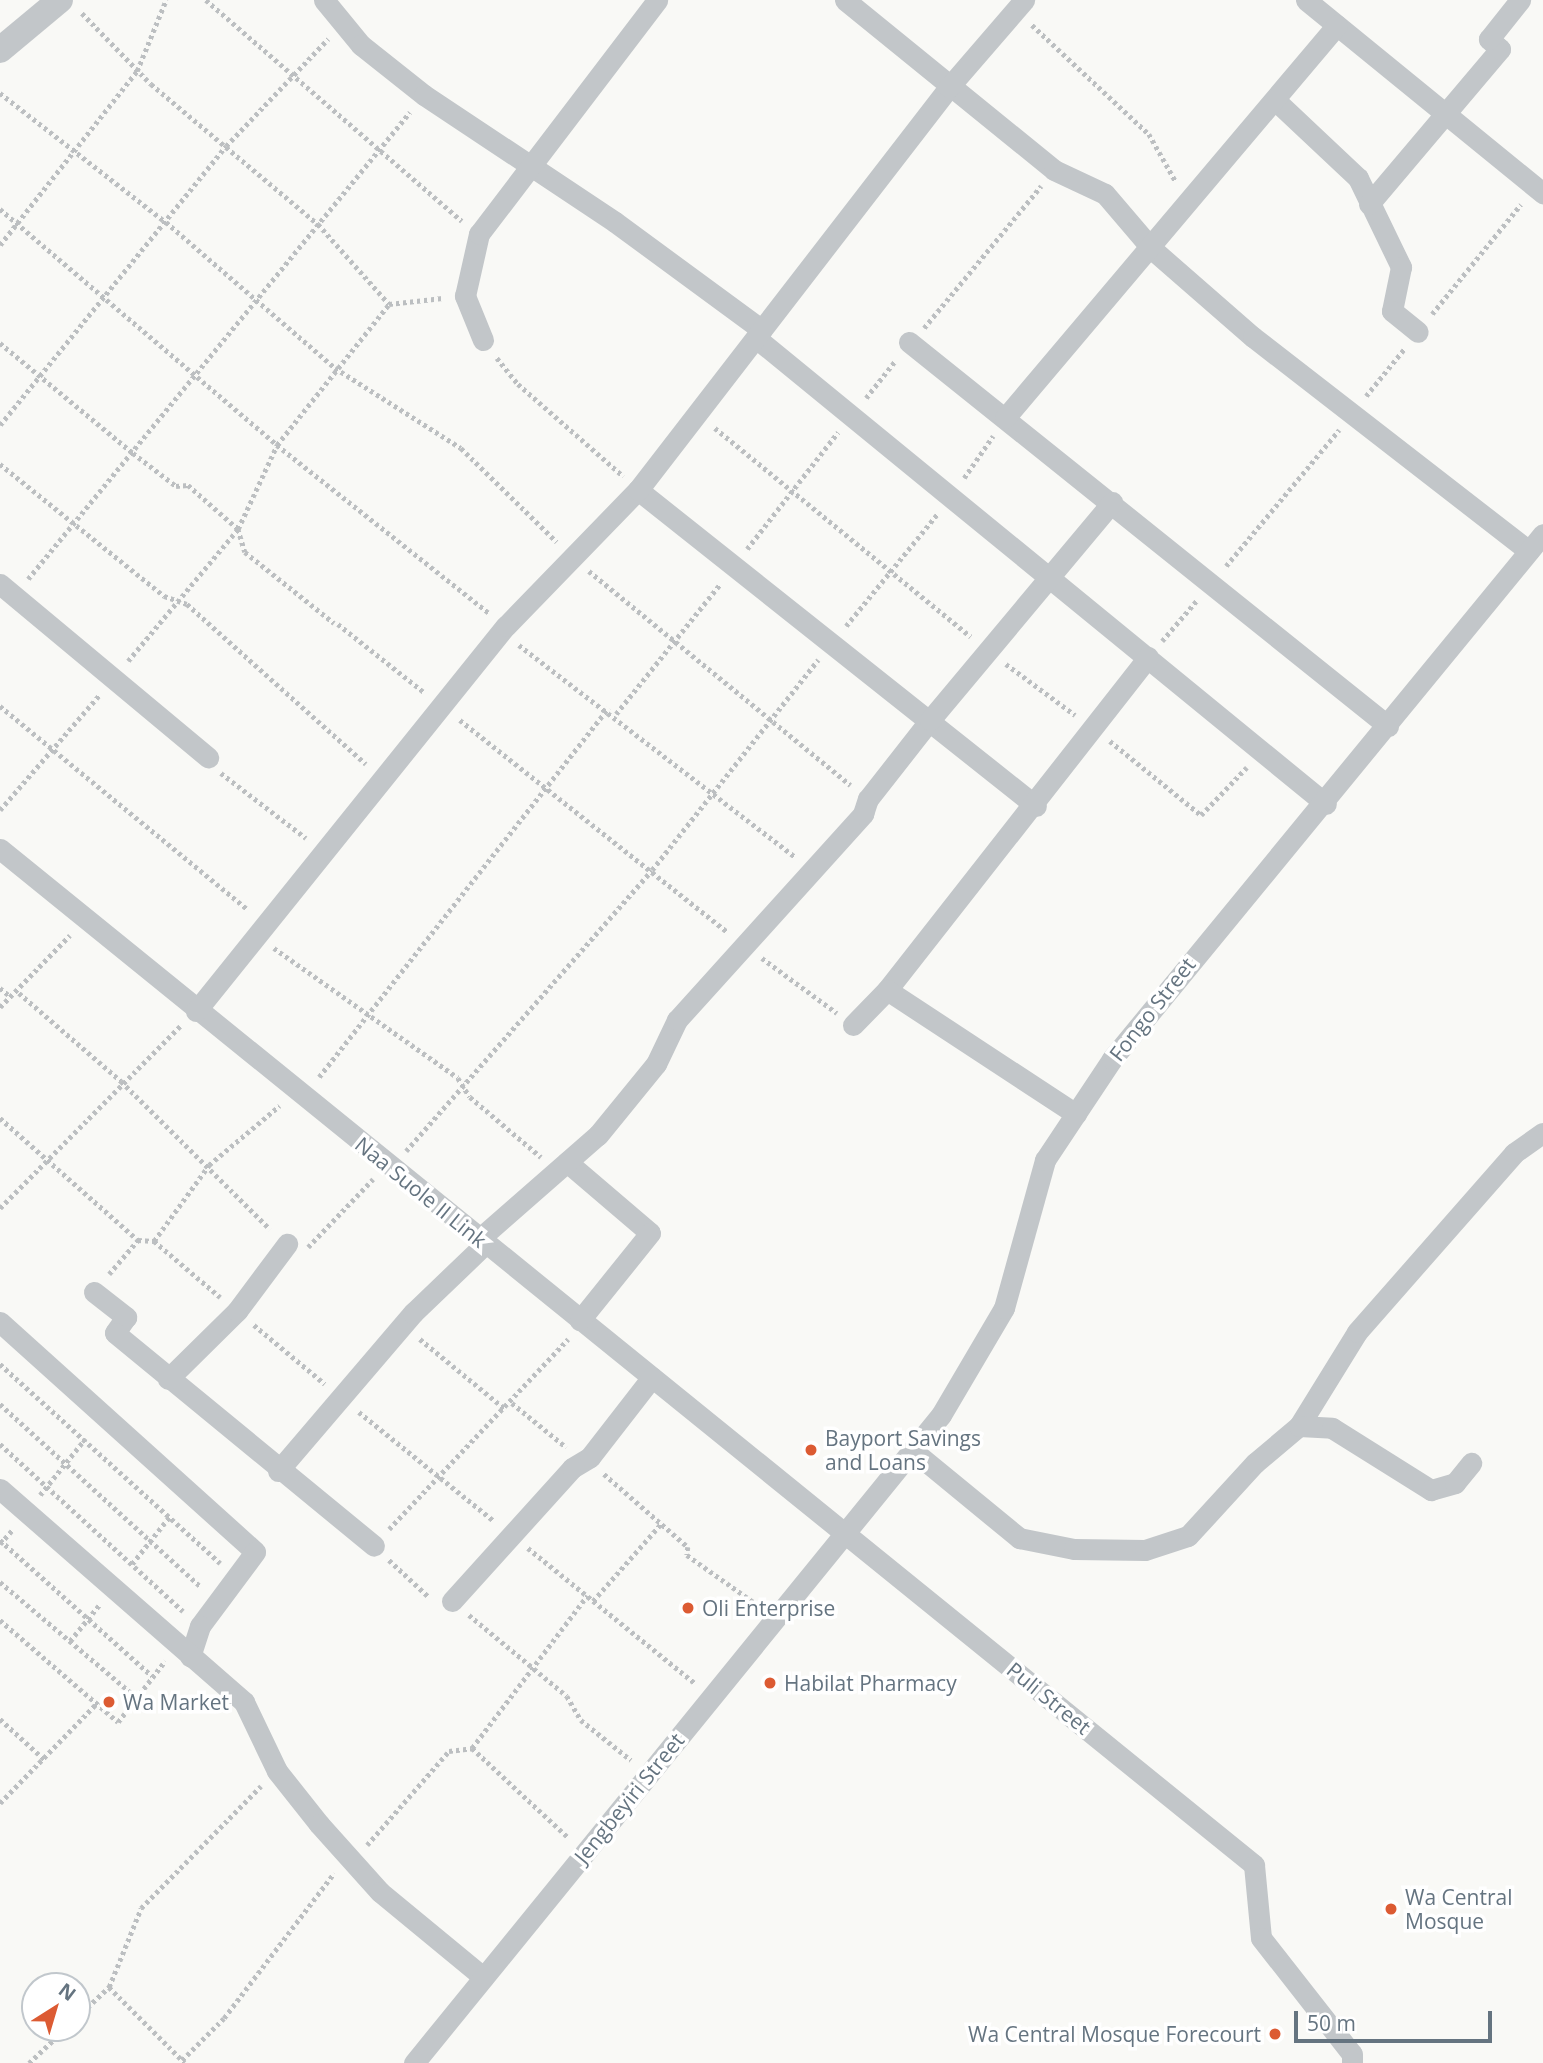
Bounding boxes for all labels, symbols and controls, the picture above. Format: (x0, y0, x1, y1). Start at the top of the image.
street label: Fongo Street (1104, 952, 1200, 1066)
street label: Naa Suole II Link (350, 1131, 492, 1253)
place label: Bayport Savings and Loans (825, 1425, 981, 1475)
marker: Bayport Savings and Loans (803, 1442, 819, 1458)
place label: Oli Enterprise (702, 1595, 835, 1621)
marker: Oli Enterprise (680, 1600, 696, 1616)
street label: Puli Street (1002, 1657, 1096, 1739)
place label: Habilat Pharmacy (784, 1670, 957, 1696)
marker: Habilat Pharmacy (762, 1675, 778, 1691)
place label: Wa Market (123, 1689, 229, 1715)
marker: Wa Market (101, 1694, 117, 1710)
street label: Jengbeyiri Street (569, 1728, 689, 1868)
place label: Wa Central Mosque (1405, 1884, 1512, 1934)
marker: Wa Central Mosque (1383, 1901, 1399, 1917)
north arrow (21, 1972, 91, 2042)
text: N (53, 1977, 81, 2007)
scale bar (1298, 1996, 1496, 2040)
text: 50 m (1307, 2009, 1356, 2037)
place label: Wa Central Mosque Forecourt (968, 2021, 1261, 2047)
marker: Wa Central Mosque Forecourt (1267, 2026, 1283, 2042)

